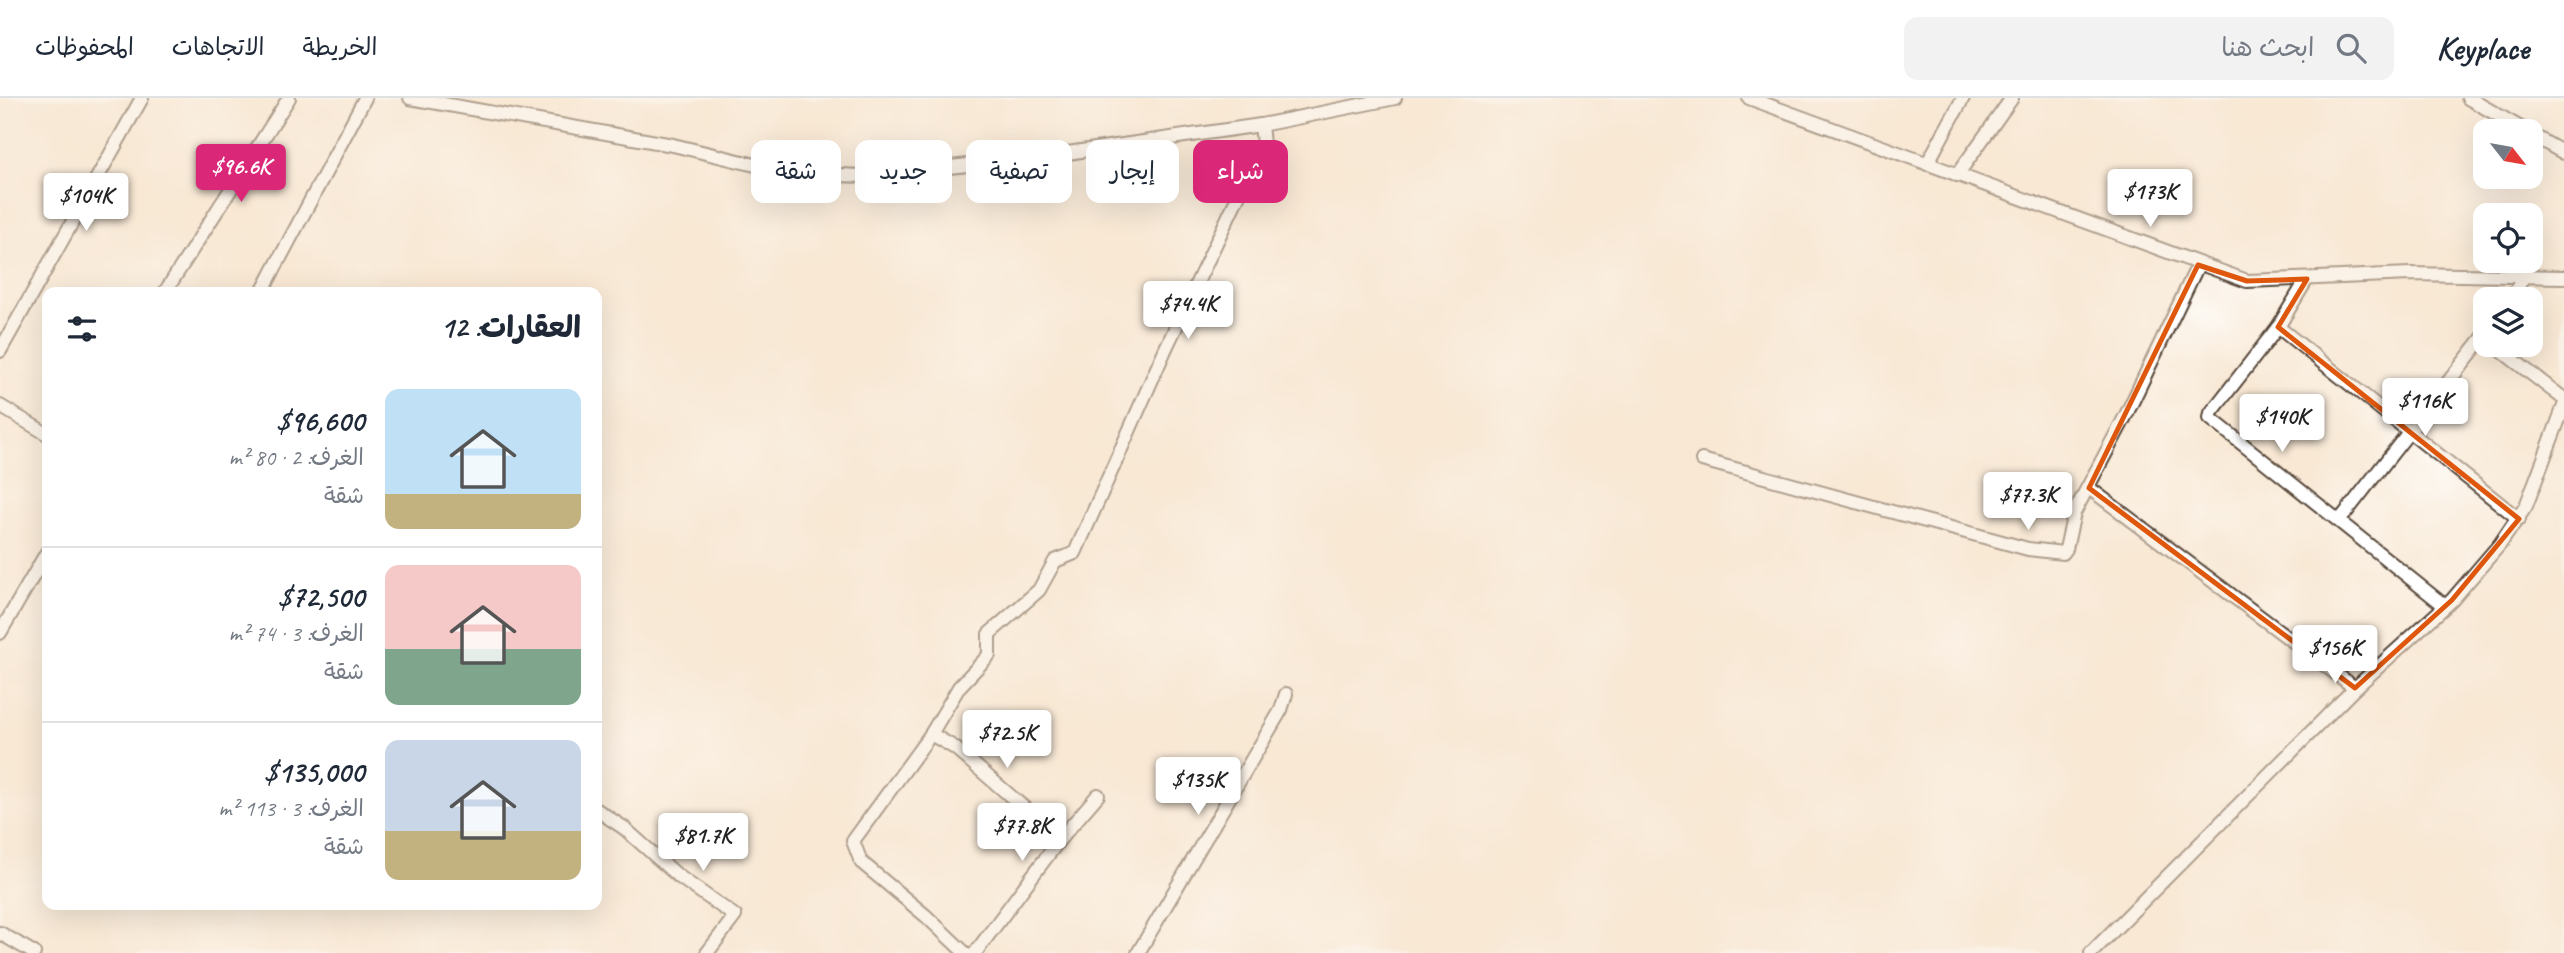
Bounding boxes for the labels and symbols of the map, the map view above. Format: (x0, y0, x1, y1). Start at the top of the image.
north arrow (2473, 119, 2543, 189)
pin: $96.6K (184, 144, 298, 204)
pin: $173K (2101, 170, 2199, 229)
pin: $104K (37, 174, 135, 233)
pin: $74.4K (1131, 282, 1245, 341)
pin: $116K (2376, 378, 2474, 438)
pin: $140K (2233, 394, 2331, 454)
pin: $77.3K (1971, 472, 2085, 532)
pin: $156K (2286, 626, 2384, 685)
pin: $72.5K (950, 710, 1064, 770)
pin: $135K (1149, 758, 1247, 817)
pin: $77.8K (965, 804, 1079, 863)
pin: $81.7K (646, 814, 760, 873)

